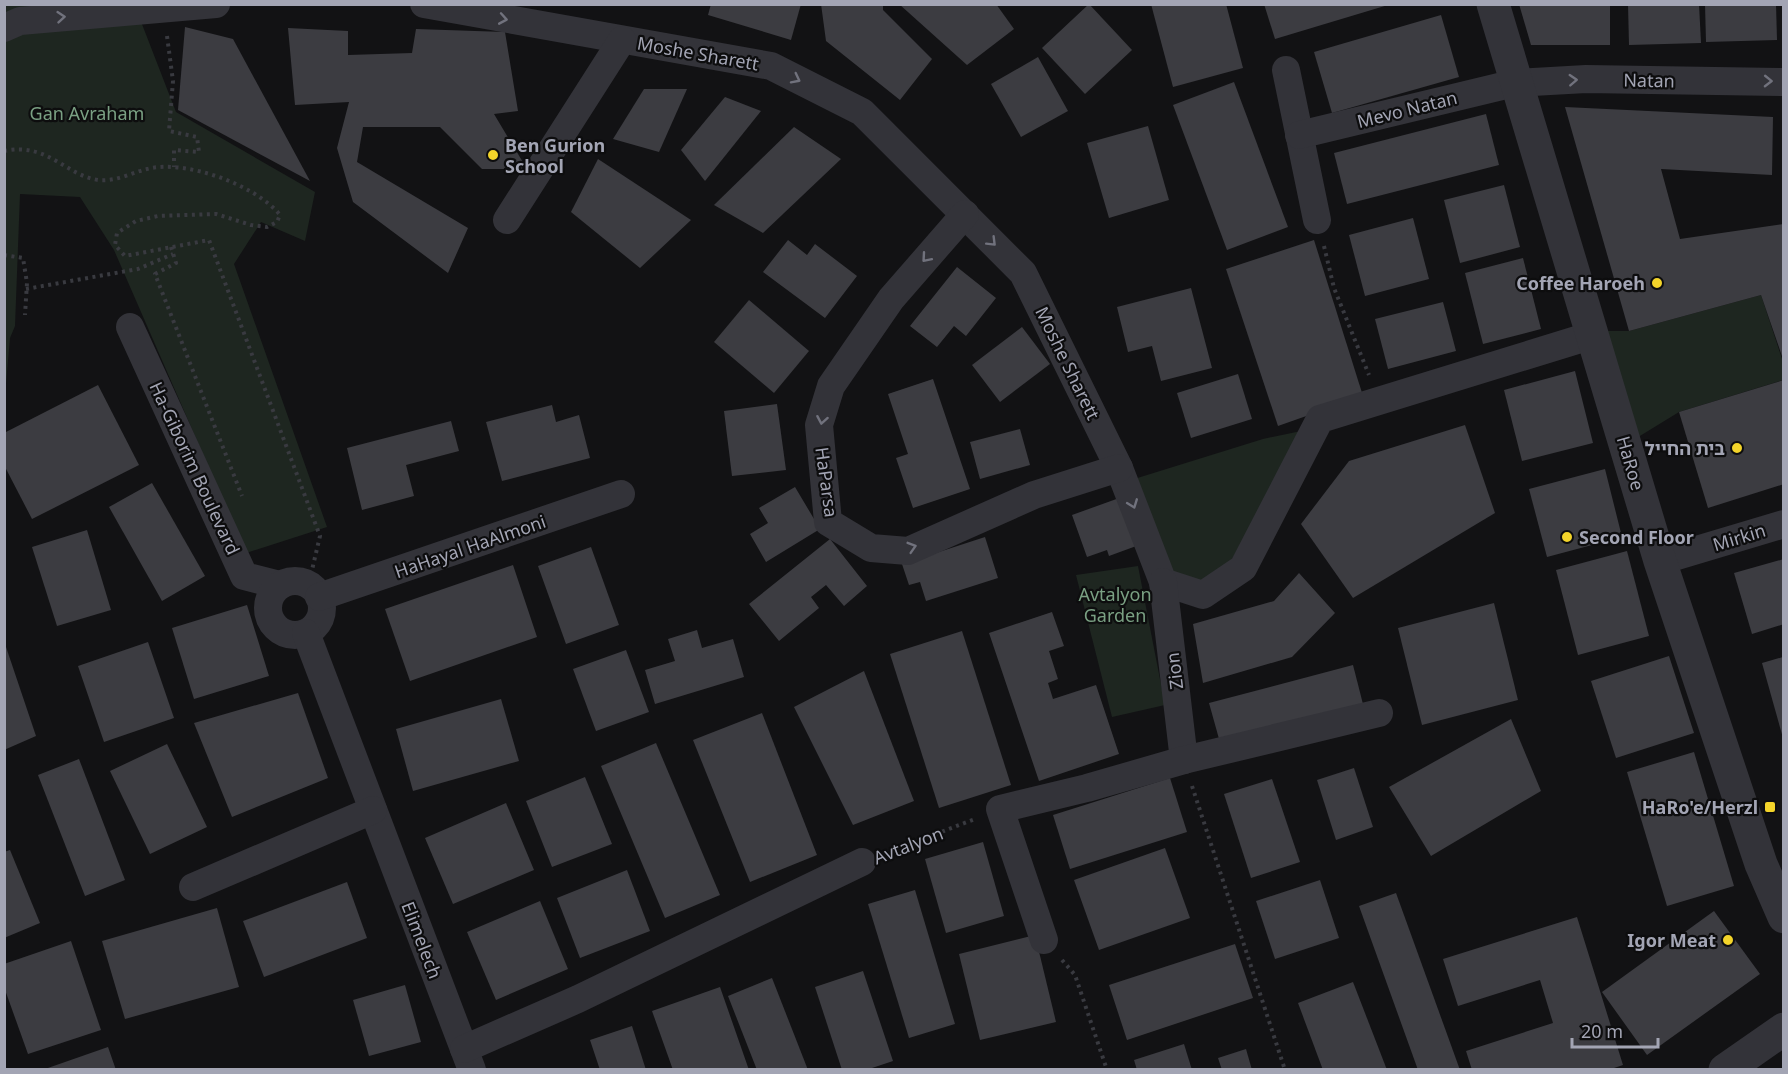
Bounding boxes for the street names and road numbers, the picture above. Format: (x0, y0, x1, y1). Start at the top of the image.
street label: Moshe Sharett (635, 30, 761, 76)
street label: Natan (1623, 68, 1675, 92)
street label: Mevo Natan (1354, 85, 1460, 133)
street label: Moshe Sharett (1030, 302, 1106, 424)
street label: Ha-Giborim Boulevard (144, 378, 246, 558)
street label: HaRoe (1612, 433, 1650, 493)
street label: HaParsa (810, 445, 844, 519)
street label: HaHayal HaAlmoni (391, 509, 549, 583)
street label: Mirkin (1710, 518, 1768, 556)
street label: Zion (1160, 651, 1188, 691)
street label: Avtalyon (870, 821, 946, 869)
street label: Elimelech (396, 898, 448, 982)

